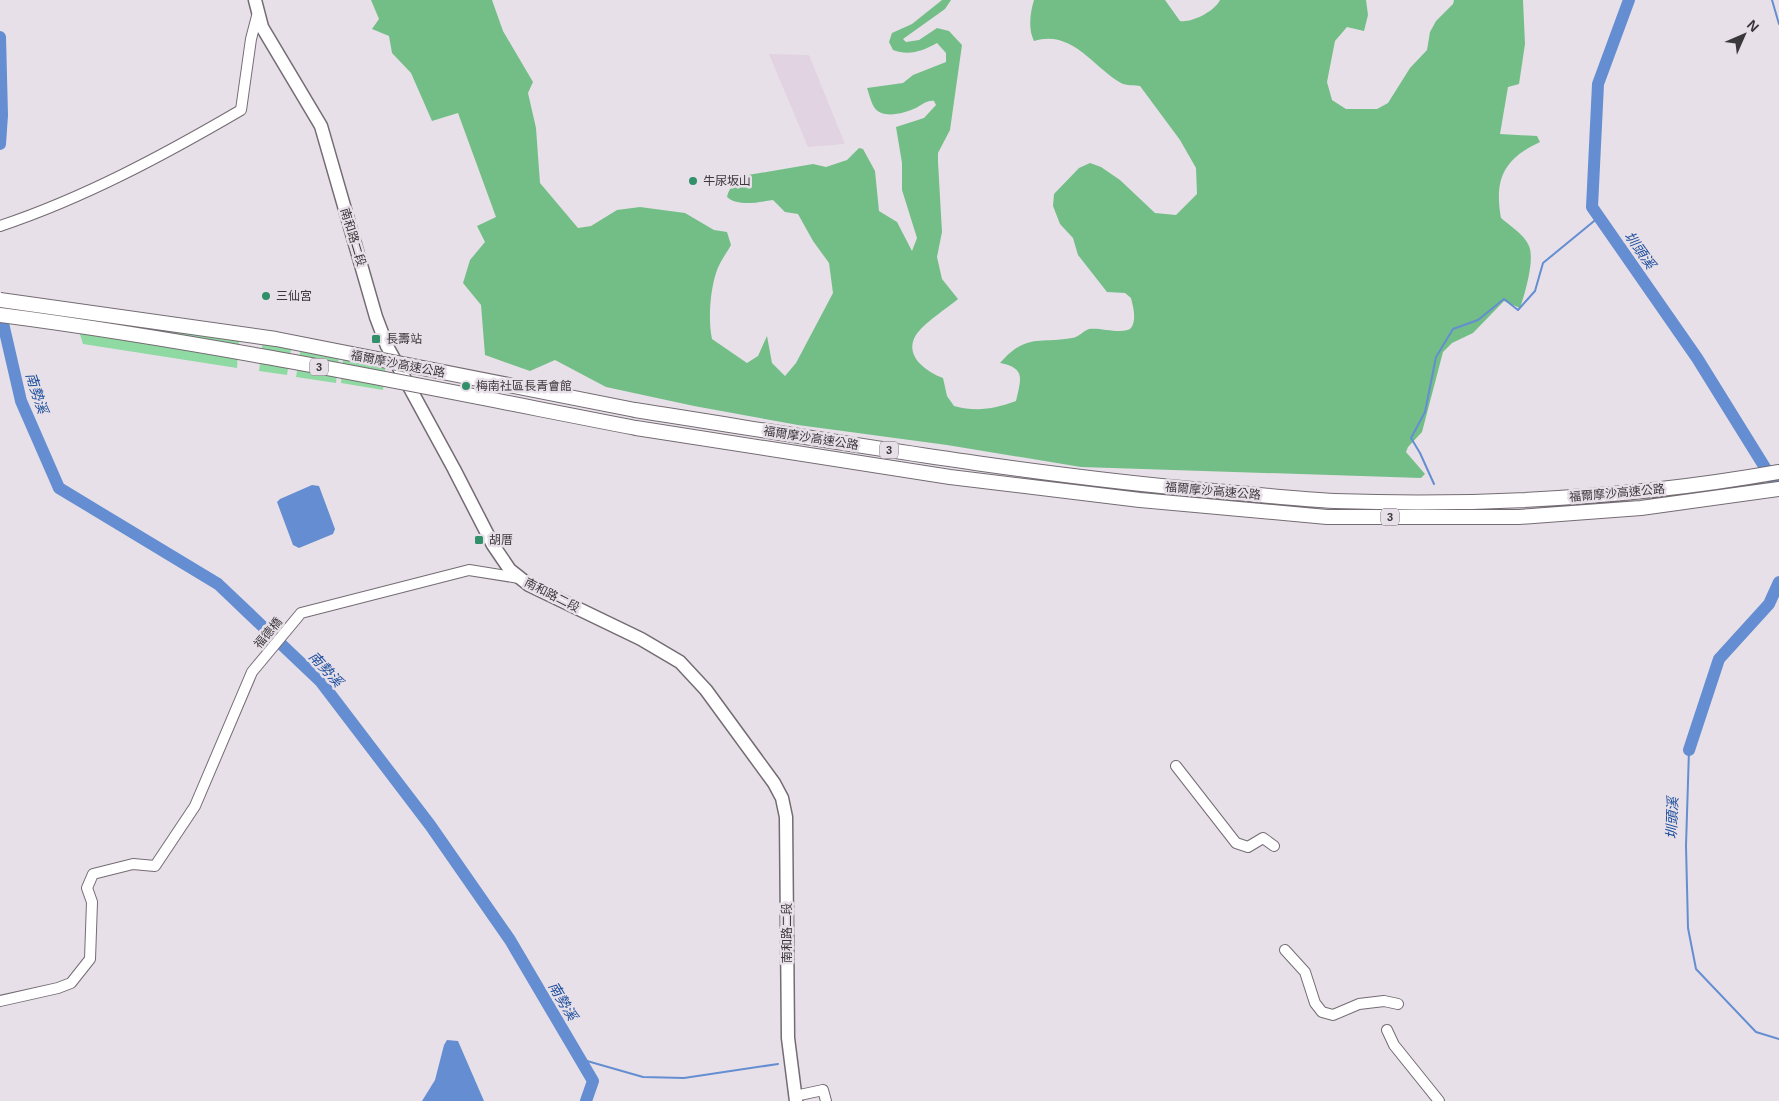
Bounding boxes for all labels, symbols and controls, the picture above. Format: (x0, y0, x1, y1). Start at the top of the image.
north arrow (1719, 10, 1769, 60)
text: N (1744, 17, 1762, 35)
place label: 牛尿坂山 (703, 174, 751, 188)
marker: 牛尿坂山 (687, 175, 699, 187)
street label: 南和路二段 (338, 206, 368, 268)
water label: 圳頭溪 (1621, 228, 1660, 273)
place label: 三仙宮 (276, 289, 312, 303)
marker: 三仙宮 (260, 290, 272, 302)
place label: 長壽站 (386, 332, 422, 346)
marker: 長壽站 (370, 333, 382, 345)
street label: 福爾摩沙高速公路 (350, 348, 446, 380)
road number: 3 (310, 358, 328, 376)
water label: 南勢溪 (23, 371, 52, 417)
place label: 梅南社區長青會館 (476, 379, 572, 393)
marker: 梅南社區長青會館 (460, 380, 472, 392)
street label: 福爾摩沙高速公路 (762, 424, 860, 452)
road number: 3 (880, 442, 898, 458)
street label: 福爾摩沙高速公路 (1165, 480, 1261, 502)
street label: 福爾摩沙高速公路 (1569, 482, 1665, 504)
road number: 3 (1381, 508, 1399, 526)
place label: 胡厝 (489, 533, 513, 547)
marker: 胡厝 (473, 534, 485, 546)
street label: 南和路二段 (522, 575, 582, 615)
street label: 福德橋 (251, 615, 285, 651)
water label: 南勢溪 (306, 648, 348, 691)
water label: 圳頭溪 (1663, 795, 1681, 839)
street label: 南和路二段 (780, 903, 794, 963)
water label: 南勢溪 (545, 979, 582, 1025)

